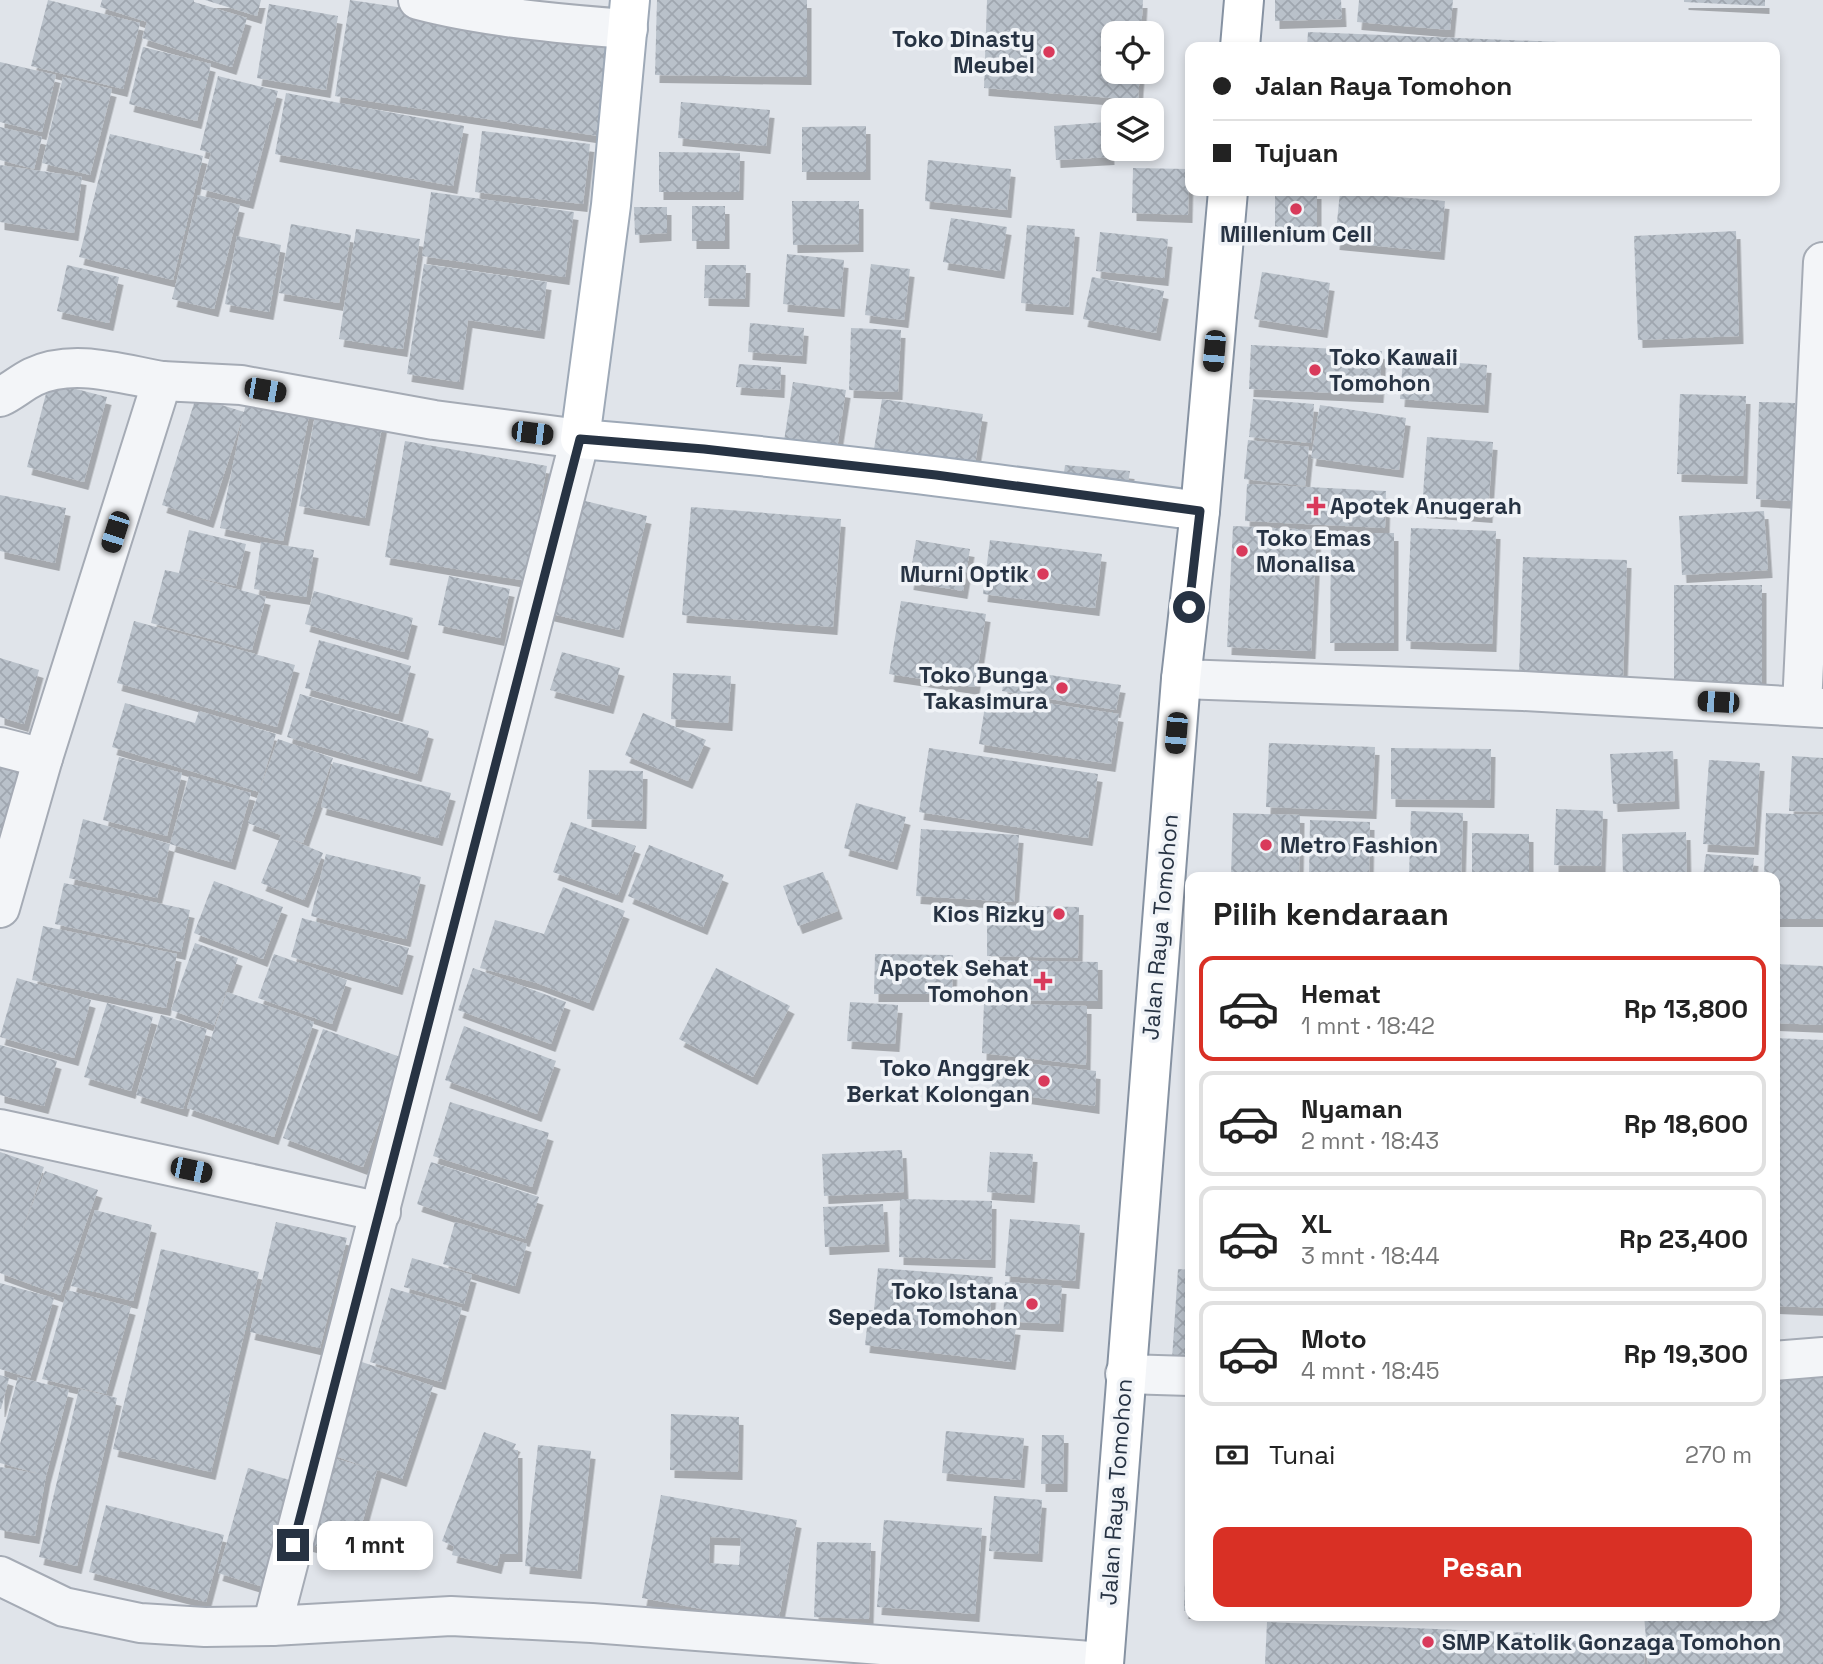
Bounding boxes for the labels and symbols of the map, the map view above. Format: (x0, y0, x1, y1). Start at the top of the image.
place label: Toko Dinasty Meubel (892, 24, 1035, 80)
marker: Toko Dinasty Meubel (1041, 44, 1057, 60)
marker: Millenium Cell (1288, 201, 1304, 217)
place label: Millenium Cell (1220, 219, 1372, 249)
car (1202, 329, 1227, 373)
place label: Toko Kawaii Tomohon (1329, 342, 1458, 398)
marker: Toko Kawaii Tomohon (1307, 362, 1323, 378)
car (243, 376, 288, 404)
car (510, 420, 555, 446)
place label: Apotek Anugerah (1330, 491, 1522, 521)
marker: Apotek Anugerah (1308, 498, 1324, 514)
car (99, 509, 132, 555)
place label: Toko Emas Monalisa (1256, 523, 1371, 579)
marker: Toko Emas Monalisa (1234, 543, 1250, 559)
place label: Murni Optik (900, 559, 1029, 589)
marker: Murni Optik (1035, 566, 1051, 582)
route start (1173, 591, 1205, 623)
place label: Toko Bunga Takasimura (919, 660, 1048, 716)
marker: Toko Bunga Takasimura (1054, 680, 1070, 696)
car (1697, 690, 1740, 714)
car (1164, 711, 1189, 755)
street label: Jalan Raya Tomohon (1135, 813, 1185, 1041)
place label: Metro Fashion (1280, 830, 1438, 860)
marker: Metro Fashion (1258, 837, 1274, 853)
place label: Kios Rizky (933, 899, 1045, 929)
marker: Kios Rizky (1051, 906, 1067, 922)
place label: Apotek Sehat Tomohon (880, 953, 1029, 1009)
marker: Apotek Sehat Tomohon (1035, 973, 1051, 989)
place label: Toko Anggrek Berkat Kolongan (846, 1053, 1030, 1109)
marker: Toko Anggrek Berkat Kolongan (1036, 1073, 1052, 1089)
car (169, 1155, 214, 1185)
place label: Toko Istana Sepeda Tomohon (828, 1276, 1018, 1332)
marker: Toko Istana Sepeda Tomohon (1024, 1296, 1040, 1312)
street label: Jalan Raya Tomohon (1093, 1378, 1139, 1606)
callout: 1 mnt (318, 1520, 433, 1570)
route end (277, 1529, 309, 1561)
place label: SMP Katolik Gonzaga Tomohon (1442, 1627, 1781, 1657)
marker: SMP Katolik Gonzaga Tomohon (1420, 1634, 1436, 1650)

